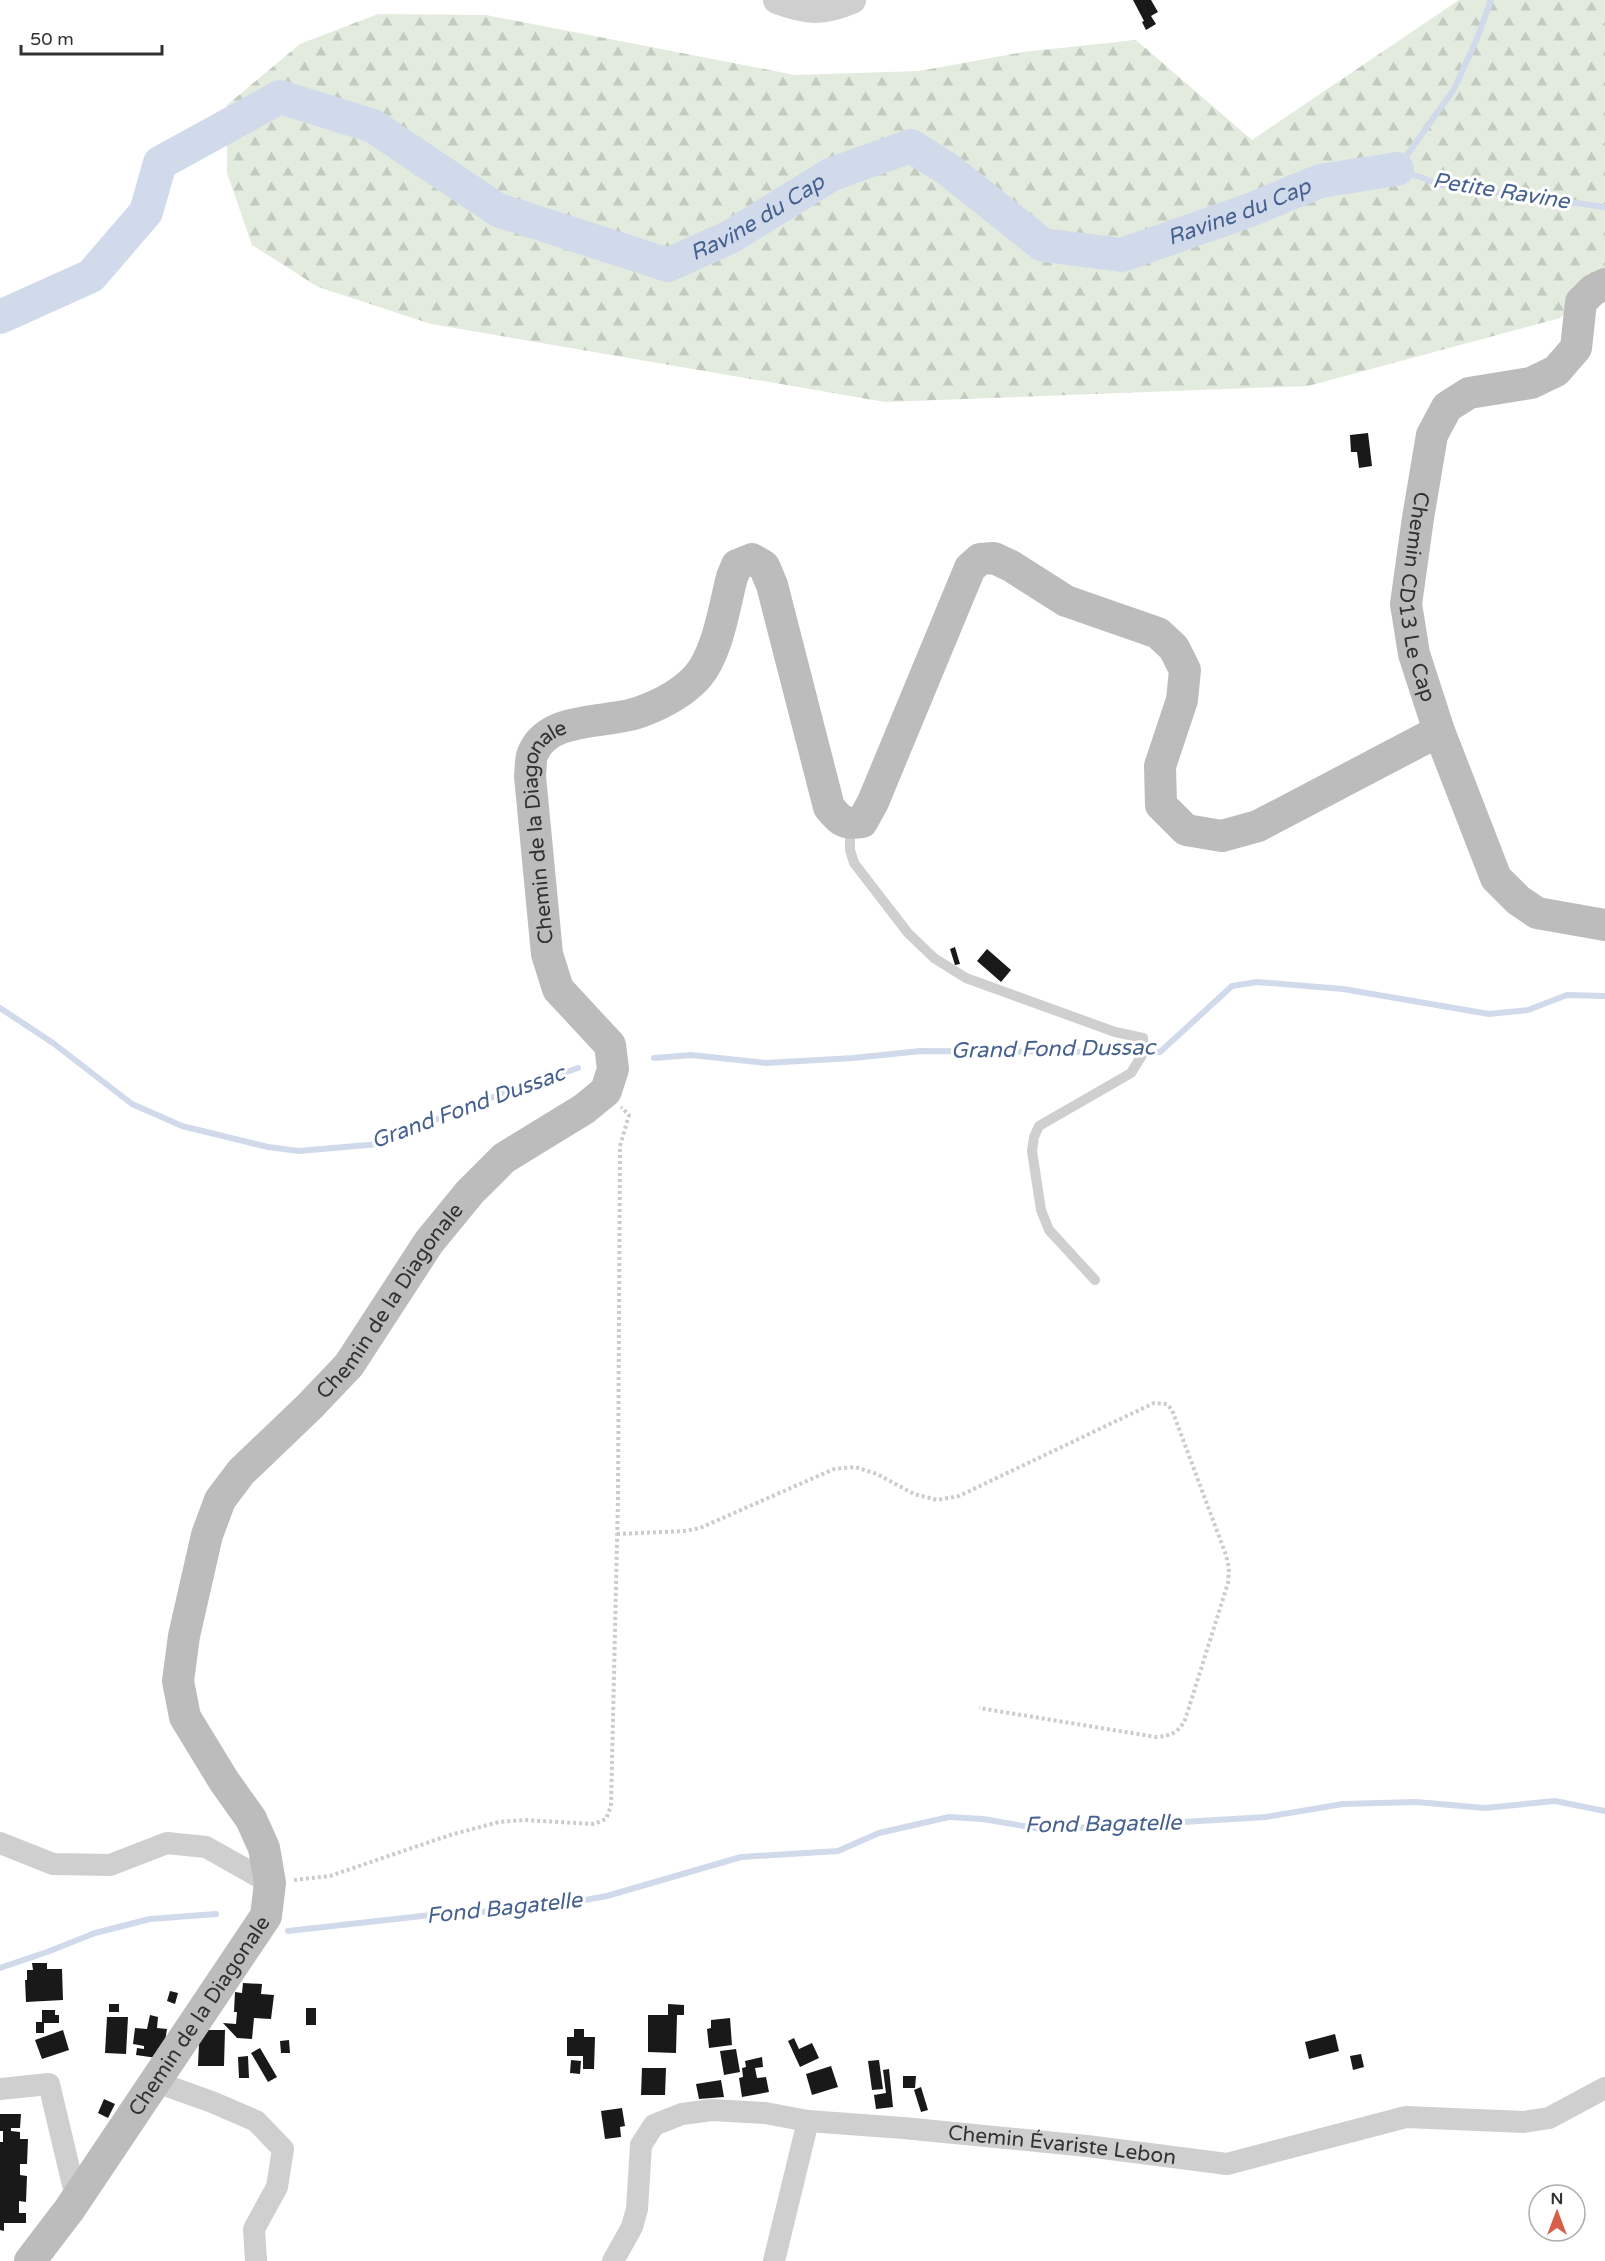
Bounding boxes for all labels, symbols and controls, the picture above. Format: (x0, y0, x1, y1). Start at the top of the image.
scale bar (21, 18, 162, 56)
text: 50 m (30, 28, 74, 50)
water label: Petite Ravine (1431, 167, 1573, 215)
water label: Ravine du Cap (686, 168, 830, 266)
water label: Ravine du Cap (1164, 173, 1316, 251)
street label: Chemin CD13 Le Cap (1394, 490, 1441, 705)
street label: Chemin de la Diagonale (518, 715, 570, 945)
water label: Grand Fond Dussac (951, 1034, 1158, 1064)
water label: Grand Fond Dussac (368, 1059, 571, 1154)
street label: Chemin de la Diagonale (311, 1198, 468, 1404)
water label: Fond Bagatelle (1024, 1810, 1183, 1838)
water label: Fond Bagatelle (425, 1887, 585, 1929)
street label: Chemin de la Diagonale (123, 1911, 275, 2121)
street label: Chemin Évariste Lebon (947, 2120, 1178, 2170)
north arrow (1527, 2183, 1587, 2243)
text: N (1551, 2189, 1563, 2209)

